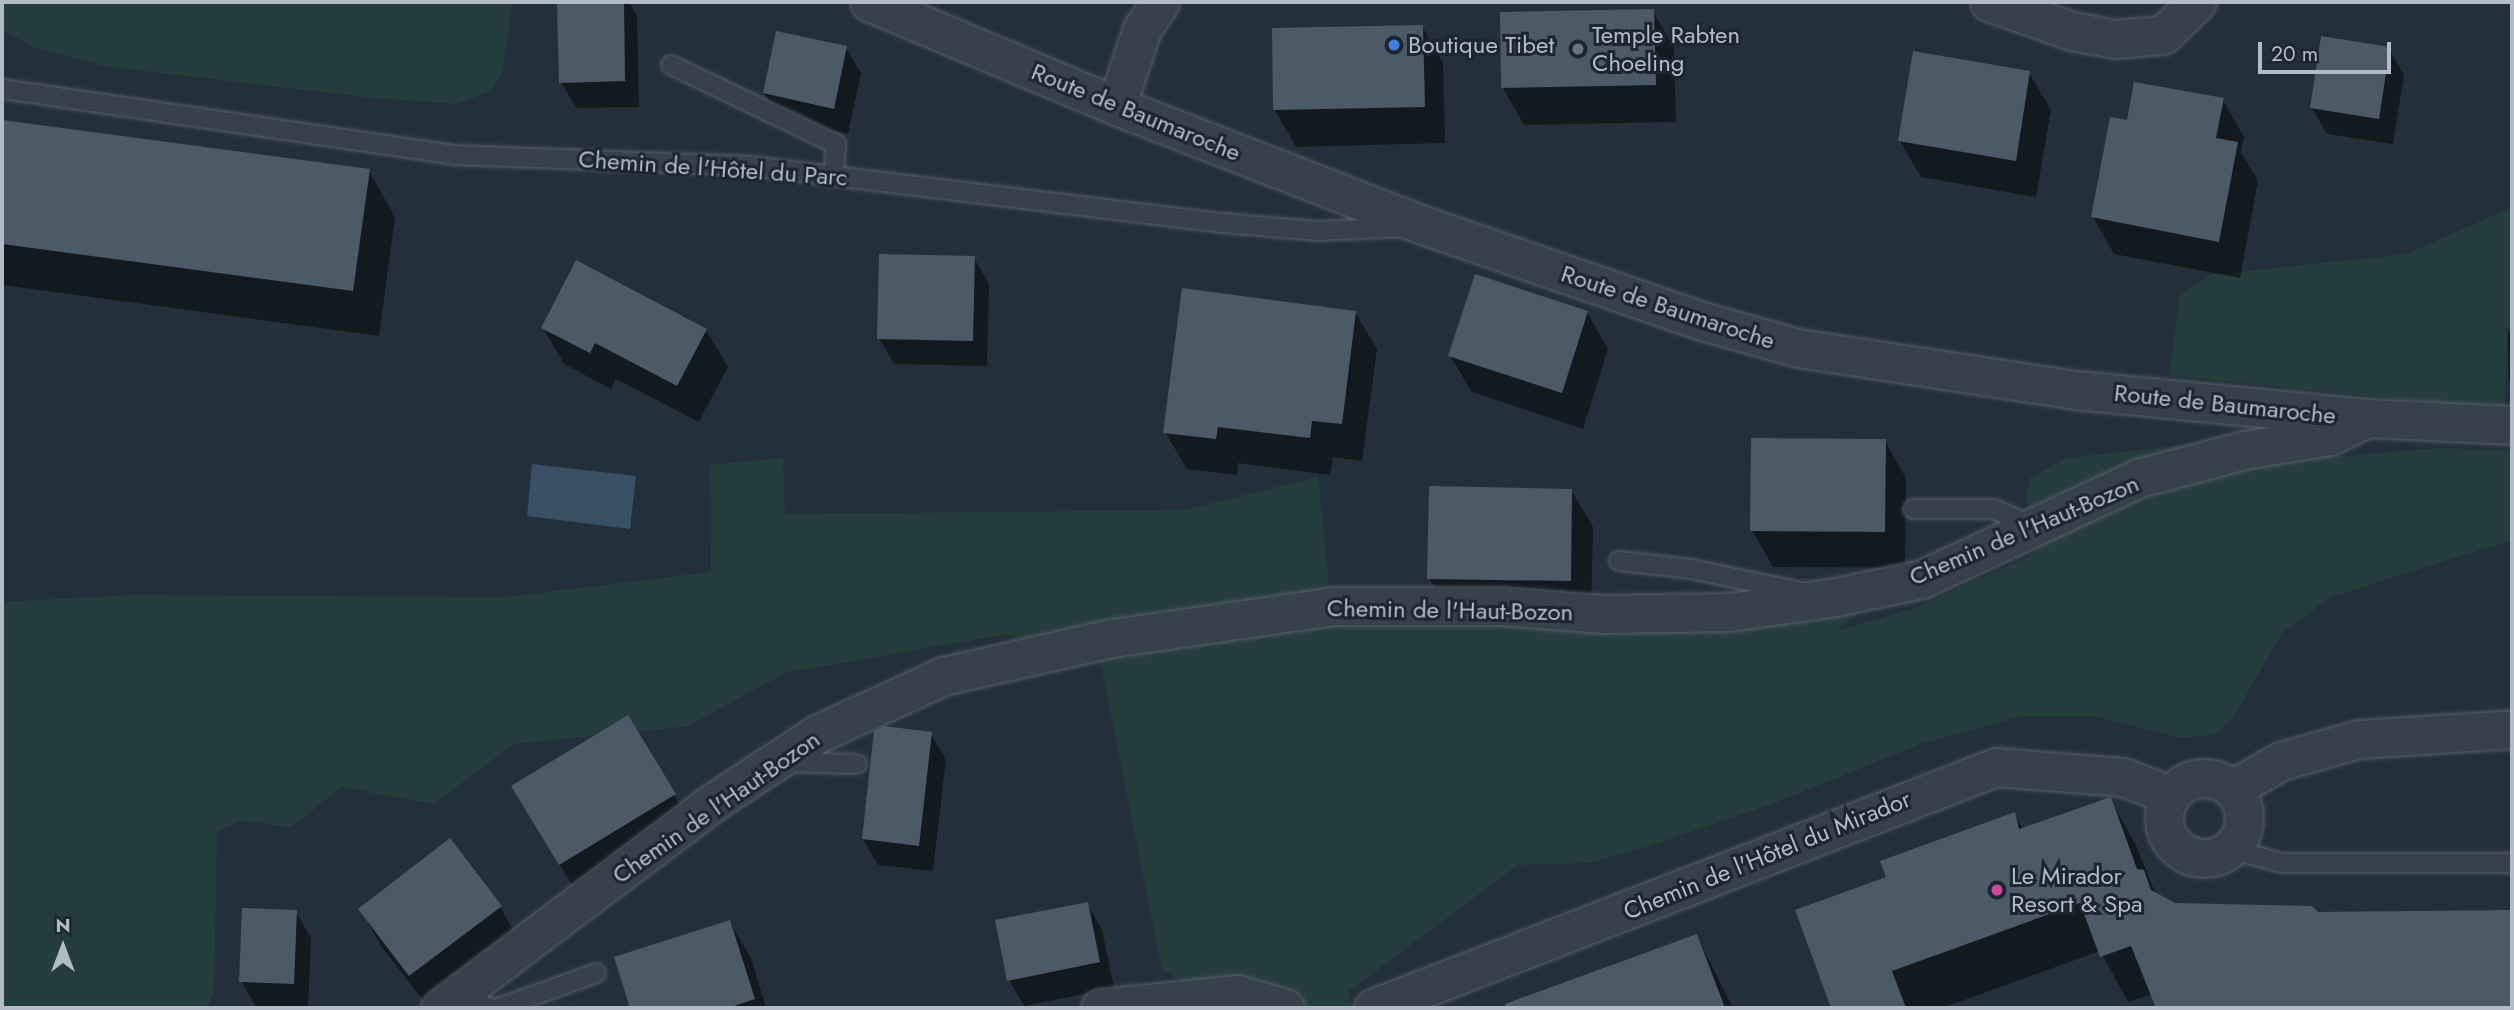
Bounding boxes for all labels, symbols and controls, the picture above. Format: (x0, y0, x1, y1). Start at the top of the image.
place label: Temple Rabten Choeling (1592, 21, 1740, 77)
scale bar (2262, 28, 2395, 72)
place label: Boutique Tibet (1408, 31, 1554, 59)
marker: Boutique Tibet (1386, 37, 1402, 53)
text: 20 m (2271, 39, 2318, 69)
marker: Temple Rabten Choeling (1570, 41, 1586, 57)
street label: Route de Baumaroche (1027, 57, 1245, 167)
street label: Chemin de l'Hôtel du Parc (577, 144, 849, 192)
street label: Route de Baumaroche (1558, 259, 1778, 355)
street label: Route de Baumaroche (2113, 378, 2337, 430)
street label: Chemin de l'Haut-Bozon (1905, 469, 2143, 591)
street label: Chemin de l'Haut-Bozon (1327, 593, 1573, 627)
street label: Chemin de l'Haut-Bozon (607, 725, 825, 889)
street label: Chemin de l'Hôtel du Mirador (1619, 784, 1915, 926)
place label: Le Mirador Resort & Spa (2011, 862, 2143, 918)
marker: Le Mirador Resort & Spa (1989, 882, 2005, 898)
north arrow (28, 912, 98, 982)
text: N (55, 912, 71, 939)

